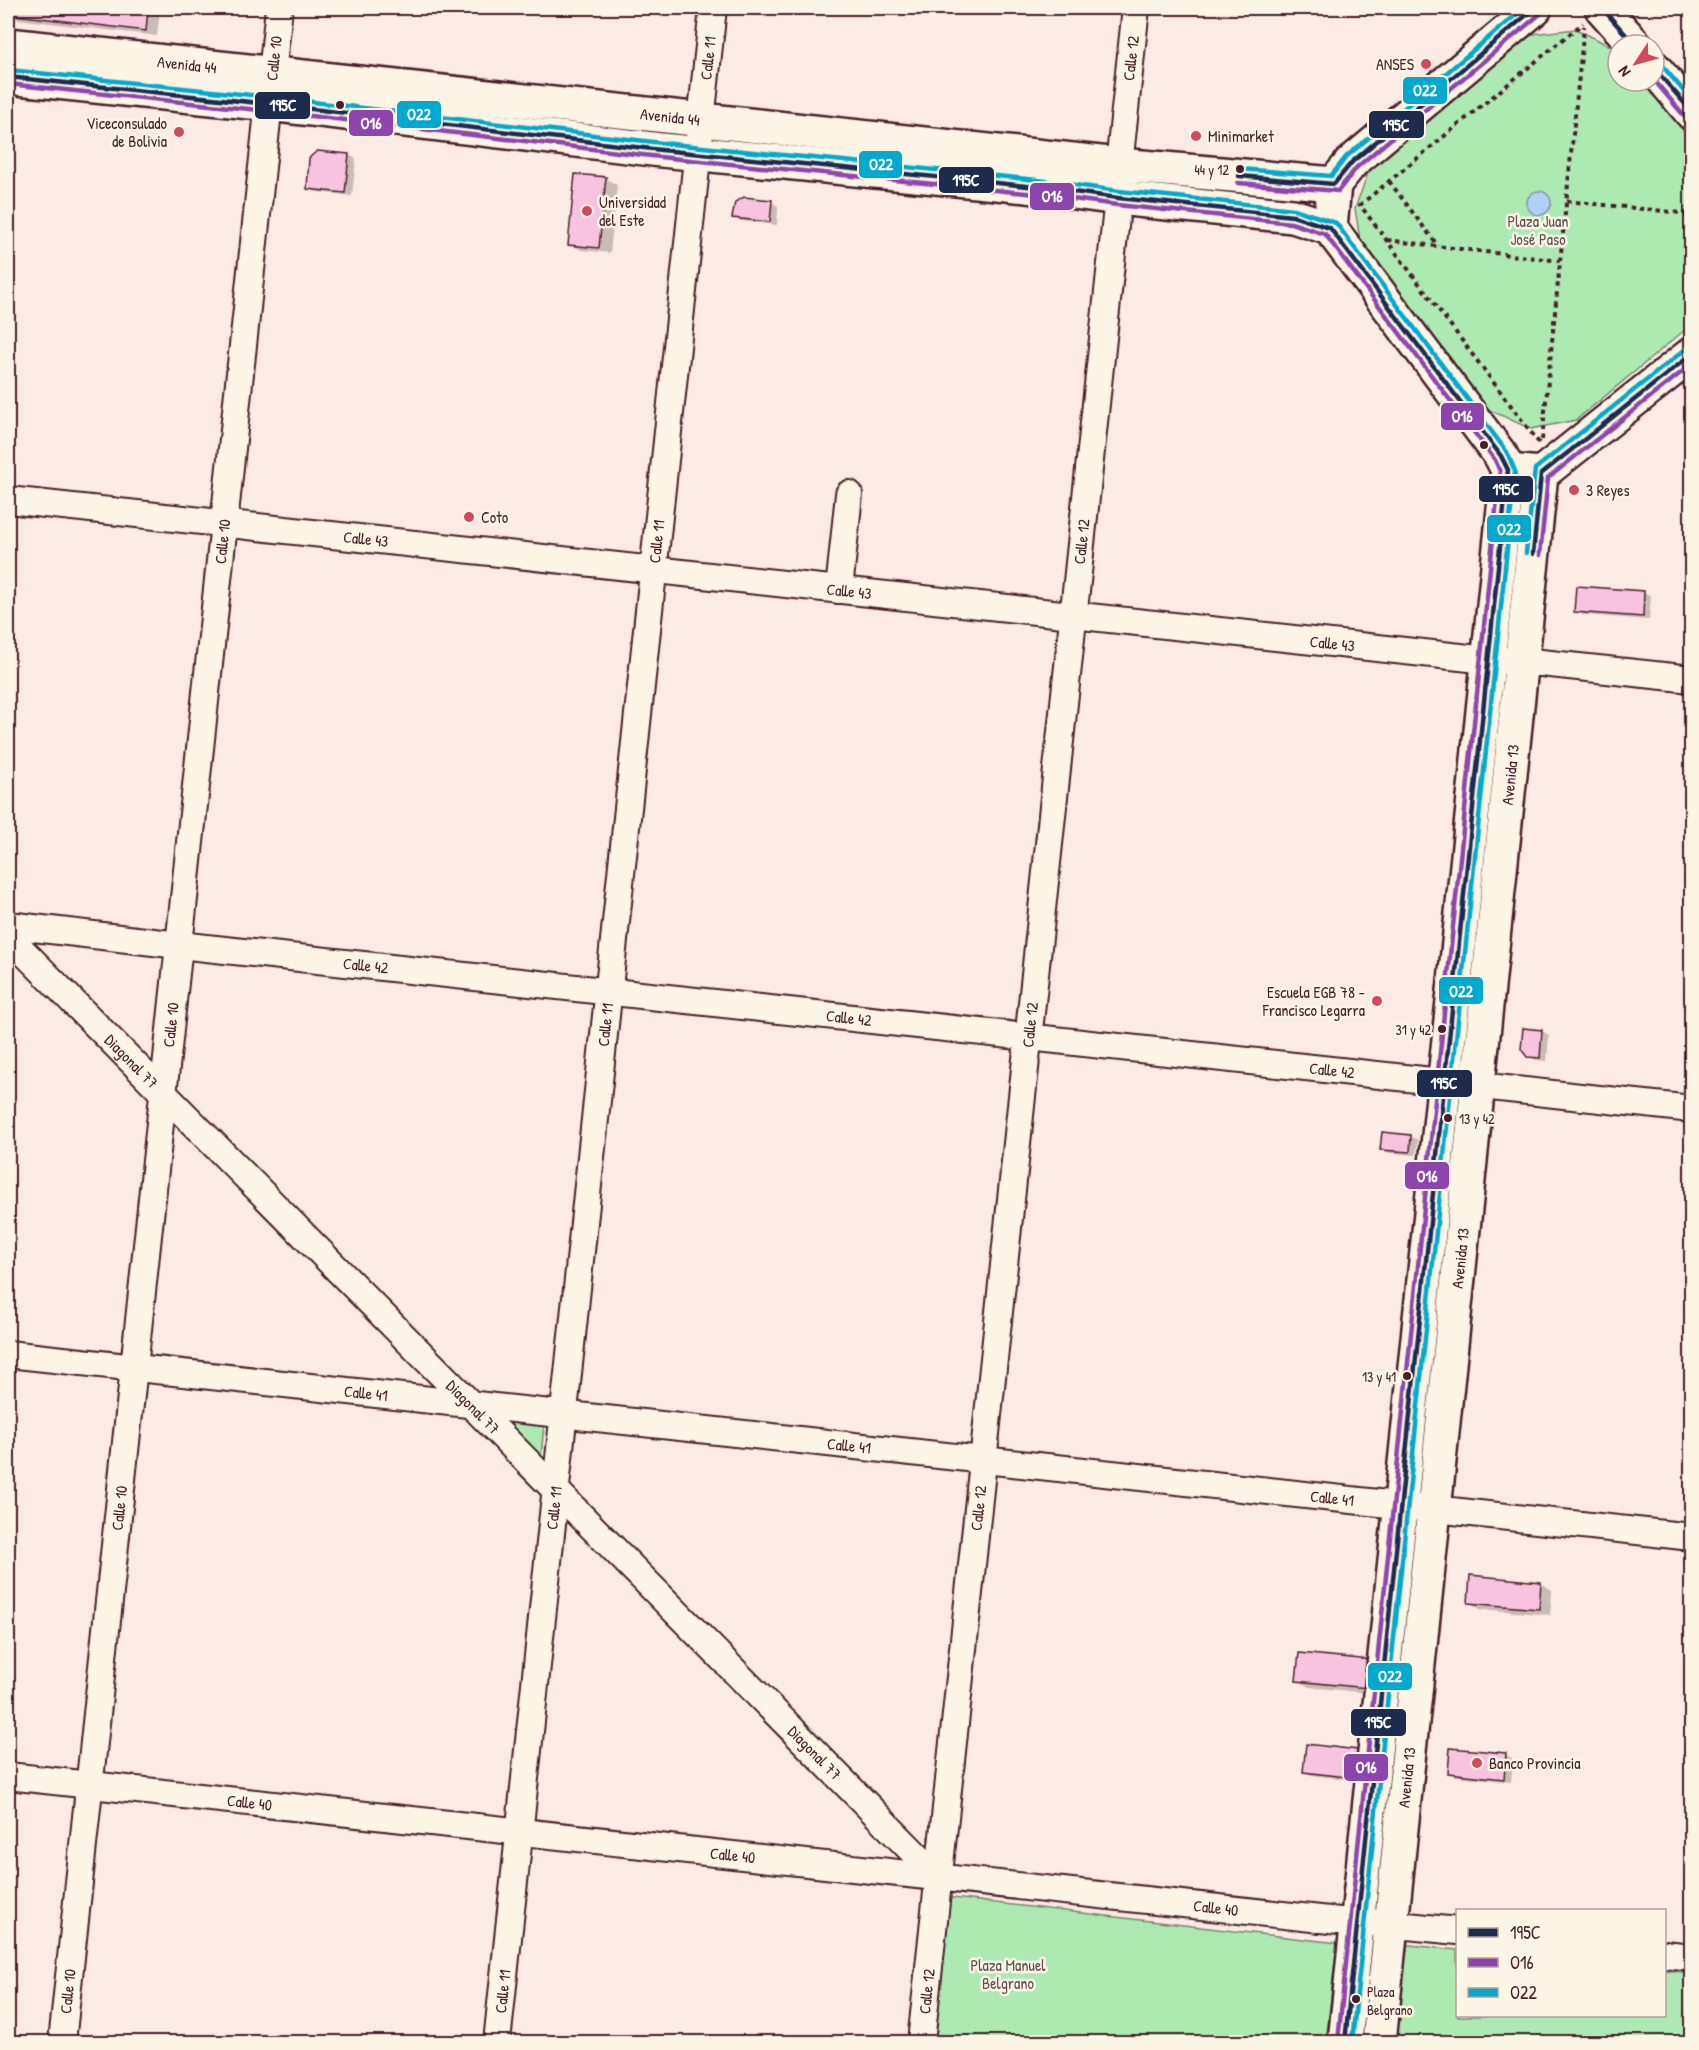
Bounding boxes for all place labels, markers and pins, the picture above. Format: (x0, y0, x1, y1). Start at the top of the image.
place label: ANSES (1376, 53, 1415, 75)
marker: ANSES (1419, 57, 1433, 71)
unlabelled marker (334, 99, 346, 111)
place label: Viceconsulado de Bolivia (86, 112, 168, 152)
marker: Viceconsulado de Bolivia (172, 125, 186, 139)
place label: Minimarket (1208, 125, 1274, 147)
marker: Minimarket (1189, 129, 1203, 143)
place label: 44 y 12 (1195, 160, 1229, 180)
marker: 44 y 12 (1234, 163, 1246, 175)
place label: Universidad del Este (599, 191, 666, 231)
marker: Universidad del Este (580, 204, 594, 218)
unlabelled marker (1478, 439, 1490, 451)
place label: 3 Reyes (1586, 479, 1630, 501)
marker: 3 Reyes (1567, 483, 1581, 497)
place label: Coto (481, 506, 509, 528)
marker: Coto (462, 510, 476, 524)
place label: Escuela EGB 78 - Francisco Legarra (1262, 981, 1365, 1021)
marker: Escuela EGB 78 - Francisco Legarra (1370, 994, 1384, 1008)
place label: 31 y 42 (1395, 1020, 1431, 1040)
marker: 31 y 42 (1436, 1023, 1448, 1035)
place label: 13 y 42 (1459, 1109, 1495, 1129)
marker: 13 y 42 (1442, 1112, 1454, 1124)
place label: 13 y 41 (1362, 1367, 1396, 1387)
marker: 13 y 41 (1401, 1370, 1413, 1382)
place label: Banco Provincia (1489, 1752, 1581, 1774)
marker: Banco Provincia (1470, 1756, 1484, 1770)
place label: Plaza Belgrano (1367, 1982, 1413, 2020)
marker: Plaza Belgrano (1350, 1993, 1362, 2005)

